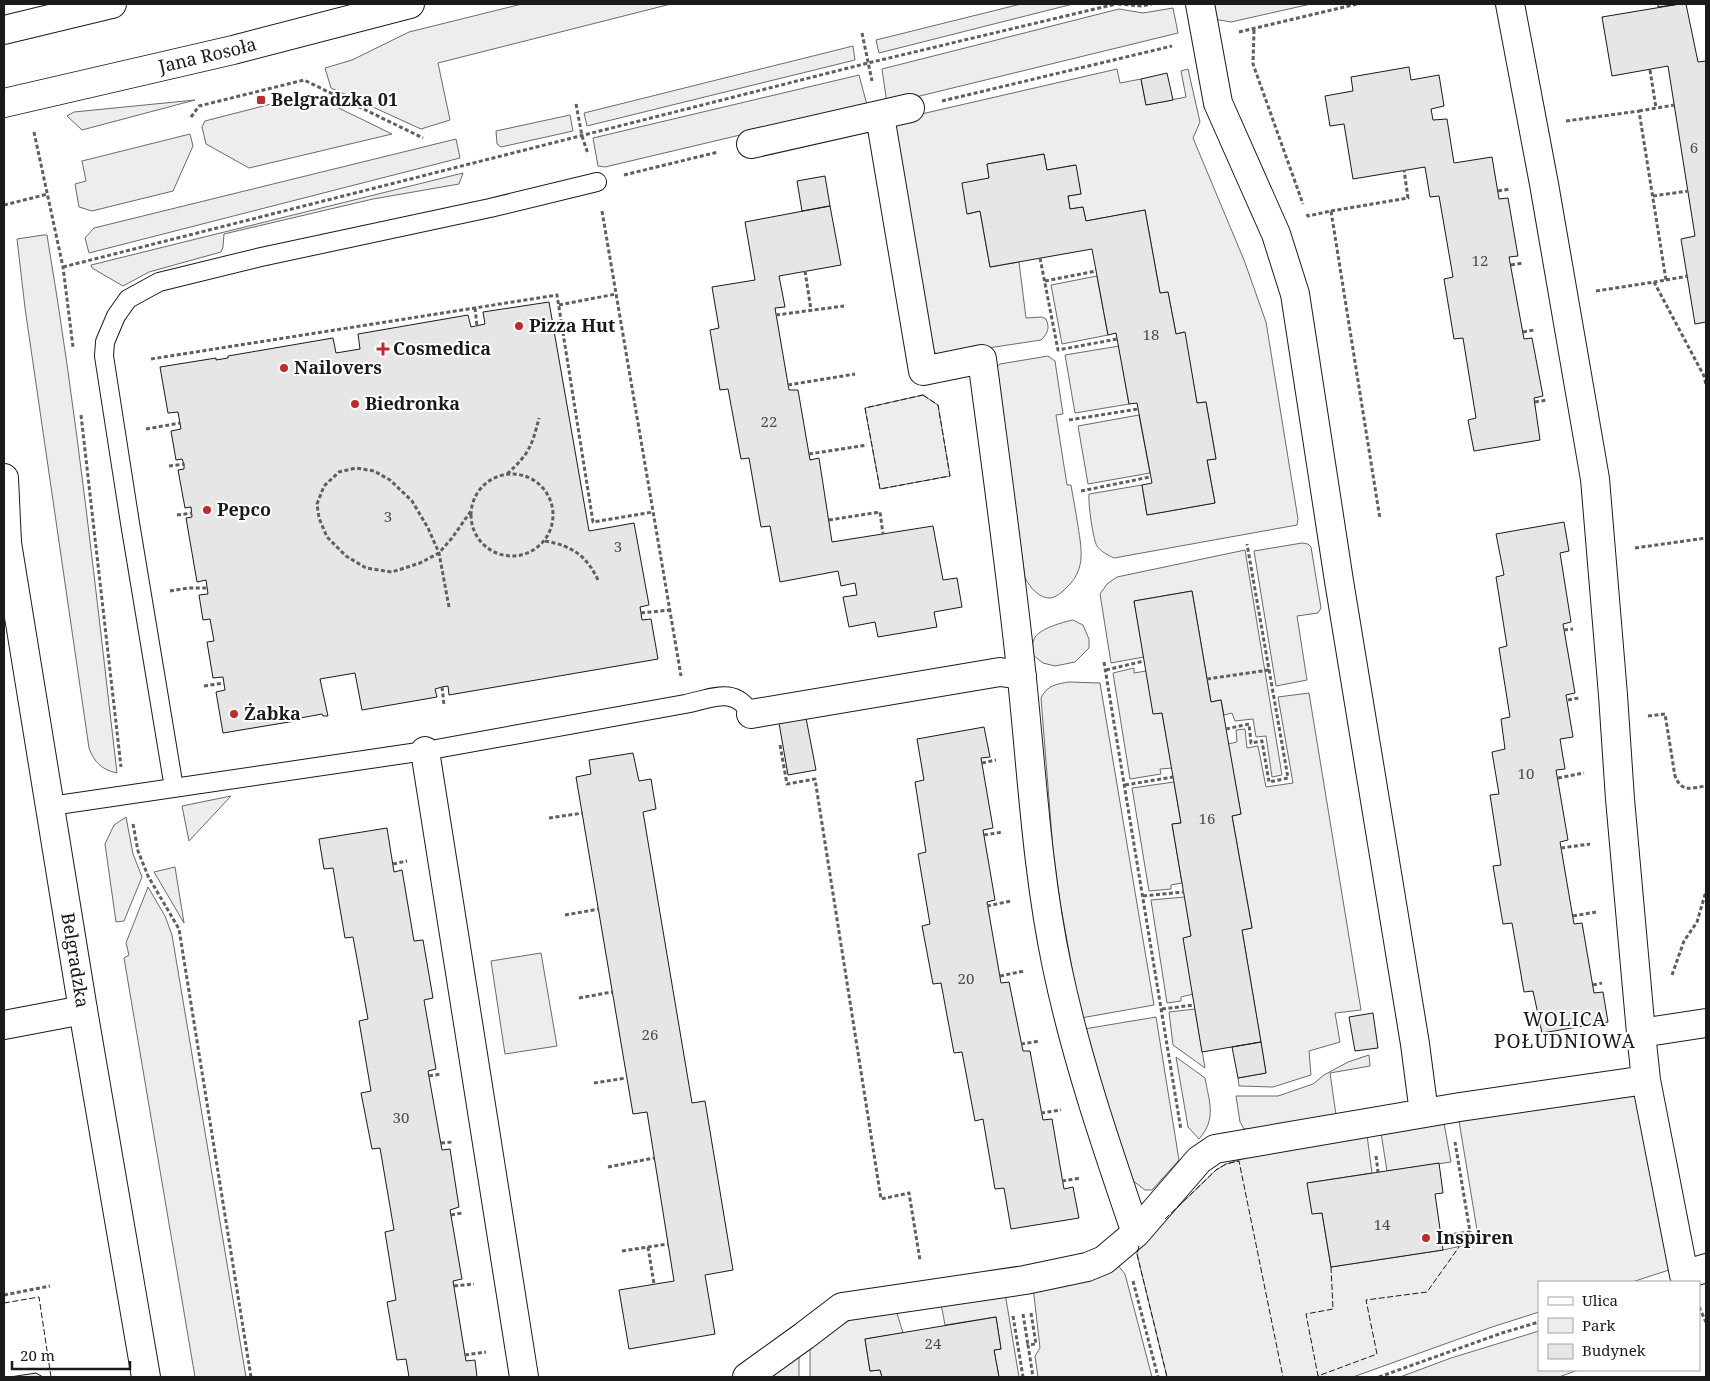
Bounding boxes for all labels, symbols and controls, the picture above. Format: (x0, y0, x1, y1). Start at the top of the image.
street label: Jana Rosoła (155, 31, 259, 78)
place label: Belgradzka 01 (271, 87, 398, 111)
marker: Belgradzka 01 (255, 94, 267, 106)
house number: 6 (1690, 137, 1698, 157)
house number: 12 (1472, 250, 1488, 270)
place label: Pizza Hut (529, 313, 615, 337)
marker: Pizza Hut (513, 320, 525, 332)
house number: 18 (1143, 324, 1159, 344)
place label: Cosmedica (393, 336, 491, 360)
marker: Cosmedica (377, 343, 389, 355)
place label: Nailovers (294, 355, 382, 379)
marker: Nailovers (278, 362, 290, 374)
place label: Biedronka (365, 391, 460, 415)
marker: Biedronka (349, 398, 361, 410)
house number: 22 (761, 411, 777, 431)
place label: Pepco (217, 497, 271, 521)
marker: Pepco (201, 504, 213, 516)
house number: 3 (384, 506, 392, 526)
house number: 3 (614, 536, 622, 556)
place label: Żabka (244, 701, 301, 725)
marker: Żabka (228, 708, 240, 720)
house number: 10 (1518, 763, 1534, 783)
house number: 16 (1199, 808, 1215, 828)
street label: Belgradzka (56, 911, 95, 1009)
house number: 20 (958, 968, 974, 988)
district label: WOLICA POŁUDNIOWA (1494, 1006, 1636, 1054)
house number: 26 (642, 1024, 658, 1044)
house number: 30 (393, 1107, 409, 1127)
house number: 14 (1374, 1214, 1391, 1234)
place label: Inspiren (1436, 1225, 1514, 1249)
marker: Inspiren (1420, 1232, 1432, 1244)
legend (1538, 1281, 1700, 1371)
text: Ulica (1582, 1290, 1618, 1310)
text: Park (1582, 1315, 1616, 1335)
house number: 24 (925, 1333, 942, 1353)
scale bar (12, 1338, 130, 1370)
text: Budynek (1582, 1340, 1646, 1360)
text: 20 m (20, 1345, 55, 1365)

